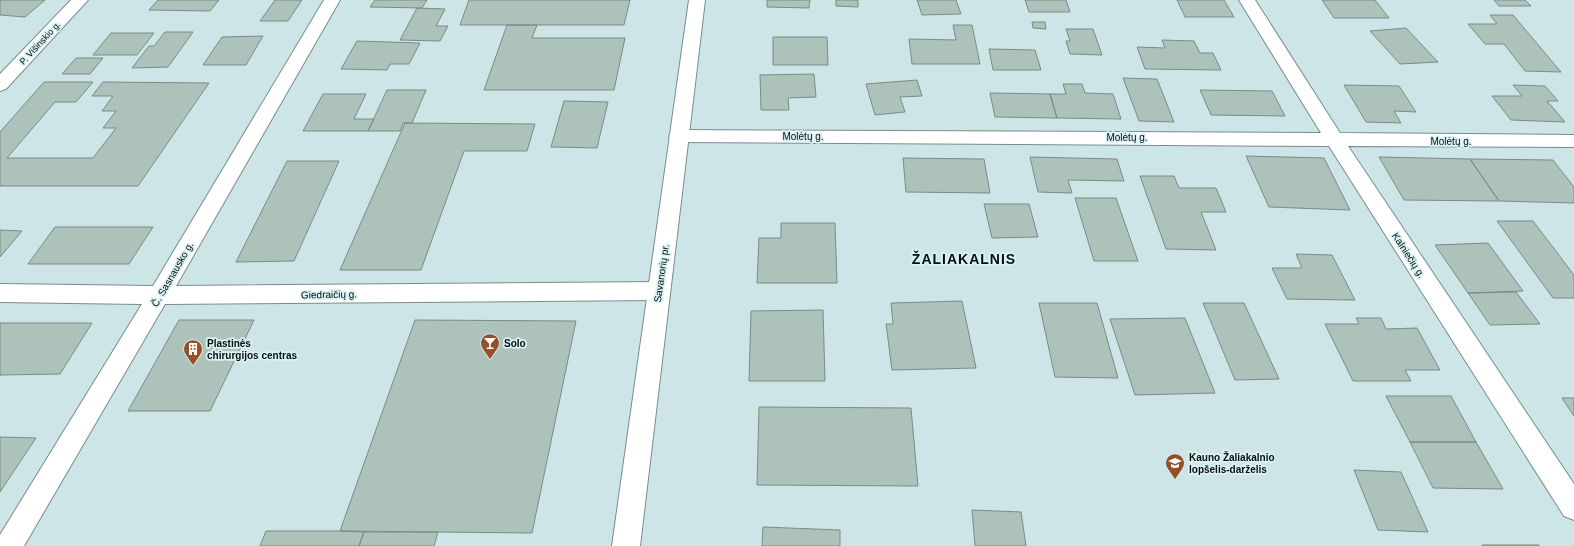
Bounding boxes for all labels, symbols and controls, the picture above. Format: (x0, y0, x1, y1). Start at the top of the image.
street label: P. Višinskio g. (18, 19, 62, 67)
street label: Molėtų g. (782, 131, 824, 142)
street label: Molėtų g. (1106, 132, 1148, 143)
street label: Molėtų g. (1430, 136, 1472, 147)
street label: Kalniečių g. (1390, 231, 1427, 280)
street label: Č. Sasnausko g. (148, 239, 196, 309)
street label: Savanorių pr. (652, 243, 671, 303)
district label: ŽALIAKALNIS (912, 250, 1016, 267)
street label: Giedraičių g. (301, 289, 357, 300)
bar icon: Solo (479, 332, 501, 360)
building icon: Plastinės chirurgijos centras (182, 338, 204, 366)
place label: Plastinės chirurgijos centras (207, 338, 297, 361)
place label: Solo (504, 338, 526, 349)
place label: Kauno Žaliakalnio lopšelis-darželis (1189, 451, 1275, 475)
school or university icon: Kauno Žaliakalnio lopšelis-darželis (1164, 452, 1186, 480)

